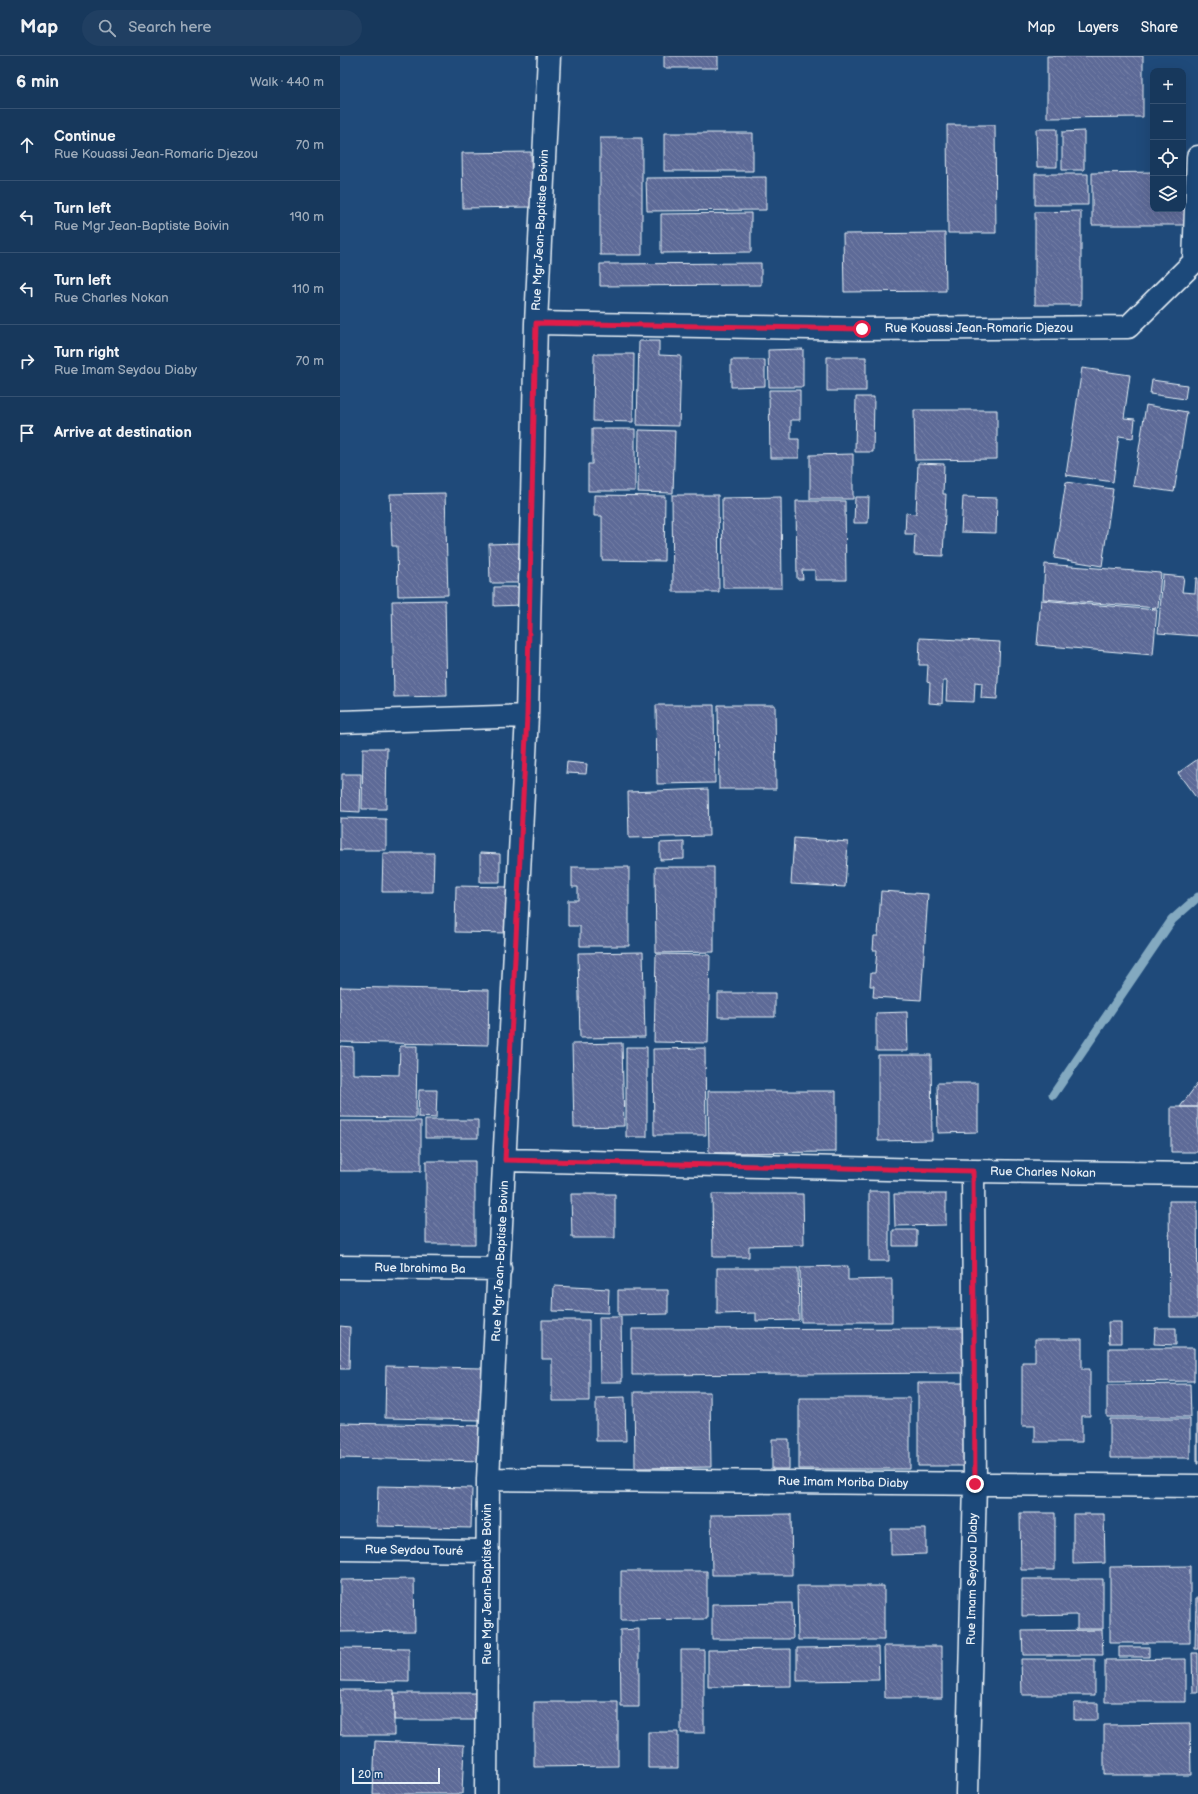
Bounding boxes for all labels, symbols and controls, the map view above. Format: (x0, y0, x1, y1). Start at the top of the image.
search box (82, 10, 362, 46)
text: Map (20, 16, 58, 39)
icon: search (96, 17, 118, 39)
text: Search here (128, 18, 211, 37)
text: Map (1027, 19, 1055, 36)
text: Layers (1077, 19, 1119, 36)
text: Share (1141, 19, 1178, 36)
map controls (1150, 68, 1186, 212)
button: + (1150, 68, 1186, 104)
text: 6 min (16, 72, 59, 92)
text: Walk · 440 m (250, 74, 324, 90)
button: − (1150, 104, 1186, 140)
text: Continue (54, 127, 116, 146)
icon: ahead (16, 134, 38, 156)
text: 70 m (296, 137, 324, 153)
button: locate (1150, 140, 1186, 176)
text: Rue Kouassi Jean-Romaric Djezou (54, 146, 258, 162)
street label: Rue Mgr Jean-Baptiste Boivin (529, 149, 552, 311)
button: layers (1150, 176, 1186, 212)
text: Turn left (54, 199, 111, 218)
icon: left (16, 206, 38, 228)
text: 190 m (290, 209, 324, 225)
text: Rue Mgr Jean-Baptiste Boivin (54, 218, 229, 234)
text: Turn left (54, 271, 111, 290)
icon: left (16, 278, 38, 300)
text: 110 m (292, 281, 324, 297)
text: Rue Charles Nokan (54, 290, 169, 306)
route start (853, 320, 871, 338)
street label: Rue Kouassi Jean-Romaric Djezou (885, 321, 1073, 336)
text: Turn right (54, 343, 119, 362)
icon: right (16, 350, 38, 372)
text: 70 m (296, 353, 324, 369)
text: Rue Imam Seydou Diaby (54, 362, 197, 378)
icon: arrive (16, 422, 38, 444)
text: Arrive at destination (54, 423, 192, 442)
street label: Rue Charles Nokan (990, 1164, 1096, 1181)
street label: Rue Mgr Jean-Baptiste Boivin (489, 1180, 512, 1342)
street label: Rue Ibrahima Ba (374, 1260, 466, 1277)
street label: Rue Imam Moriba Diaby (778, 1474, 909, 1491)
route end (966, 1475, 984, 1493)
street label: Rue Mgr Jean-Baptiste Boivin (480, 1503, 495, 1665)
street label: Rue Imam Seydou Diaby (964, 1512, 981, 1645)
street label: Rue Seydou Touré (365, 1542, 463, 1559)
scale bar (352, 1766, 440, 1785)
text: 20 m (358, 1768, 383, 1781)

